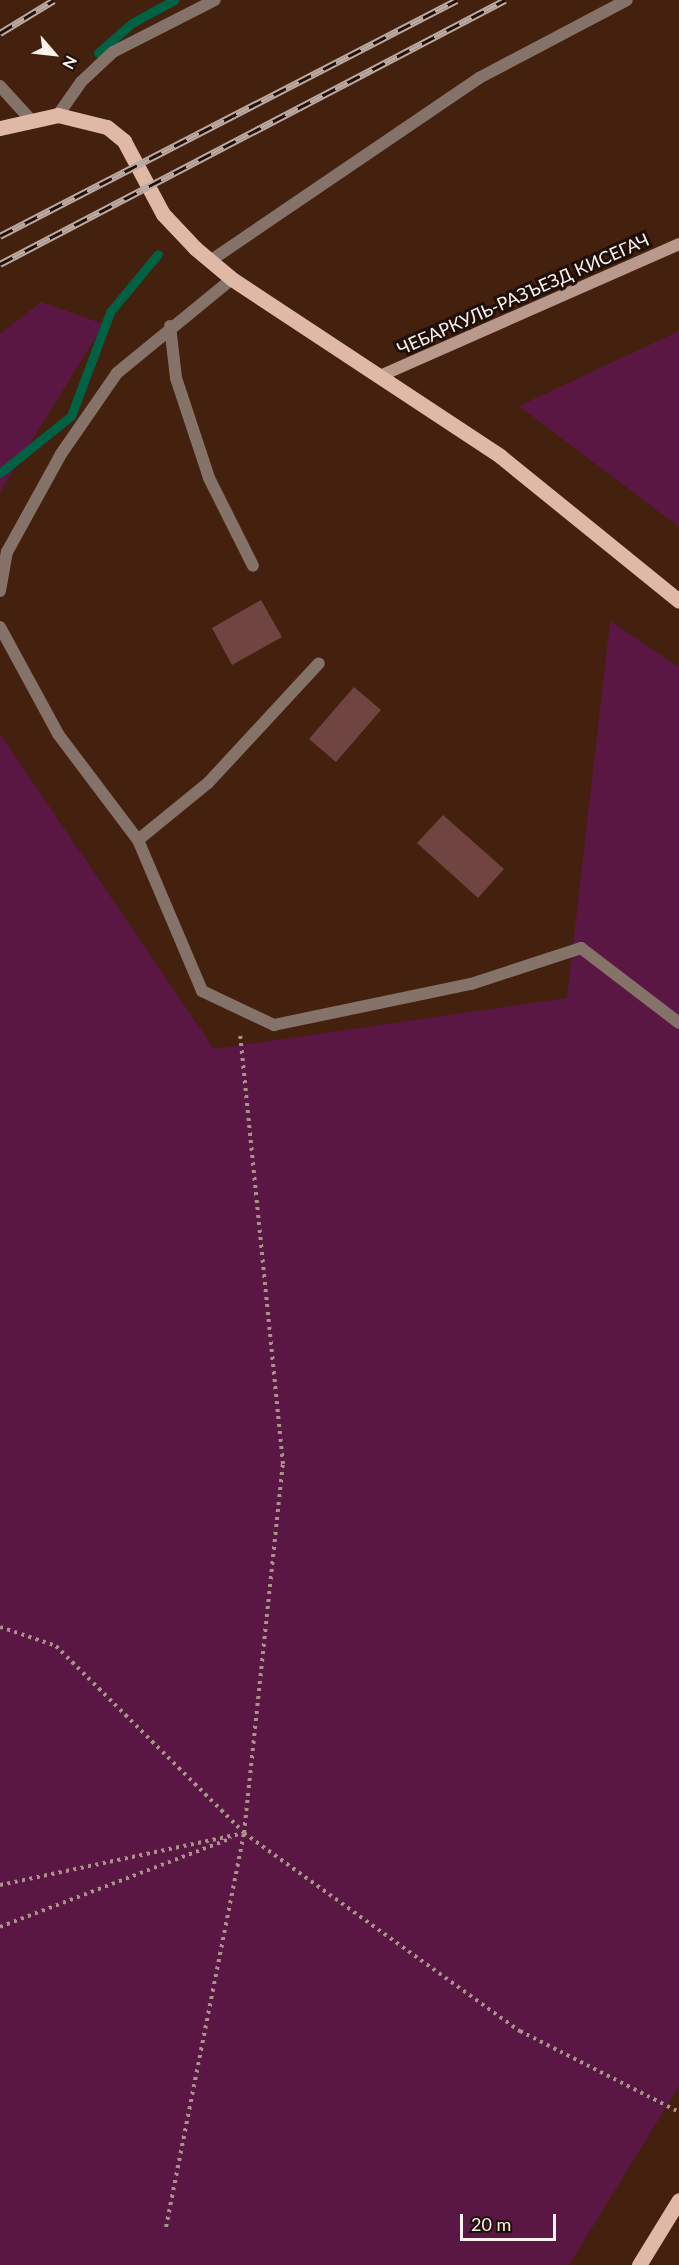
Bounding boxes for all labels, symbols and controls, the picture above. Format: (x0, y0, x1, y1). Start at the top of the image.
north arrow (24, 24, 84, 84)
text: N (59, 53, 82, 73)
street label: ЧЕБАРКУЛЬ-РАЗЪЕЗД КИСЕГАЧ (394, 229, 652, 359)
scale bar (463, 2202, 559, 2240)
text: 20 m (471, 2213, 511, 2235)

